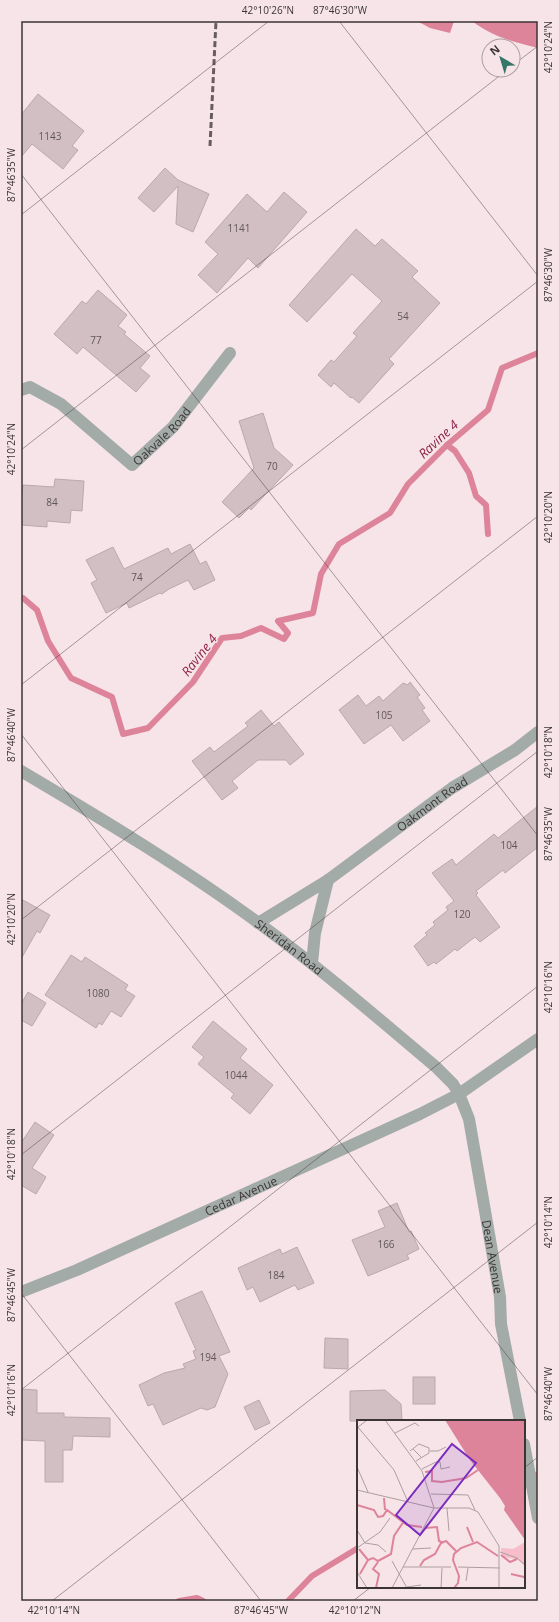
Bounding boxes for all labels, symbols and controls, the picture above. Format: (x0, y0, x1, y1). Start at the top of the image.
text: 42°10'26"N (242, 3, 294, 17)
text: 87°46'30"W (313, 3, 368, 17)
text: 42°10'24"N (541, 21, 555, 73)
north arrow (481, 38, 521, 78)
text: N (486, 41, 503, 58)
house number: 1143 (39, 129, 62, 143)
text: 87°46'35"W (4, 147, 18, 202)
house number: 1141 (228, 221, 250, 235)
text: 87°46'30"W (541, 247, 555, 302)
house number: 54 (397, 309, 409, 323)
house number: 77 (90, 333, 102, 347)
street label: Oakvale Road (129, 403, 194, 469)
water label: Ravine 4 (414, 416, 462, 462)
text: 42°10'24"N (4, 423, 18, 475)
house number: 70 (266, 459, 278, 473)
text: 42°10'20"N (541, 491, 555, 543)
house number: 84 (46, 495, 58, 509)
house number: 74 (131, 570, 143, 584)
water label: Ravine 4 (177, 630, 221, 680)
text: 87°46'40"W (4, 707, 18, 762)
house number: 105 (375, 708, 393, 722)
text: 42°10'18"N (541, 726, 555, 778)
street label: Oakmont Road (393, 772, 470, 835)
text: 87°46'35"W (541, 806, 555, 861)
house number: 104 (500, 838, 518, 852)
text: 42°10'20"N (4, 893, 18, 945)
house number: 120 (453, 907, 471, 921)
street label: Sheridan Road (252, 915, 327, 978)
text: 42°10'16"N (541, 961, 555, 1013)
house number: 1080 (87, 986, 110, 1000)
house number: 1044 (225, 1068, 248, 1082)
text: 42°10'18"N (4, 1128, 18, 1180)
street label: Cedar Avenue (202, 1172, 280, 1219)
text: 42°10'14"N (541, 1196, 555, 1248)
street label: Dean Avenue (478, 1218, 508, 1295)
house number: 166 (377, 1237, 395, 1251)
text: 87°46'45"W (4, 1267, 18, 1322)
house number: 184 (267, 1268, 285, 1282)
house number: 194 (199, 1350, 217, 1364)
text: 42°10'16"N (4, 1364, 18, 1416)
text: 87°46'40"W (541, 1366, 555, 1421)
inset map (357, 1420, 525, 1588)
text: 42°10'14"N (28, 1603, 80, 1617)
text: 87°46'45"W (234, 1603, 289, 1617)
text: 42°10'12"N (329, 1603, 381, 1617)

